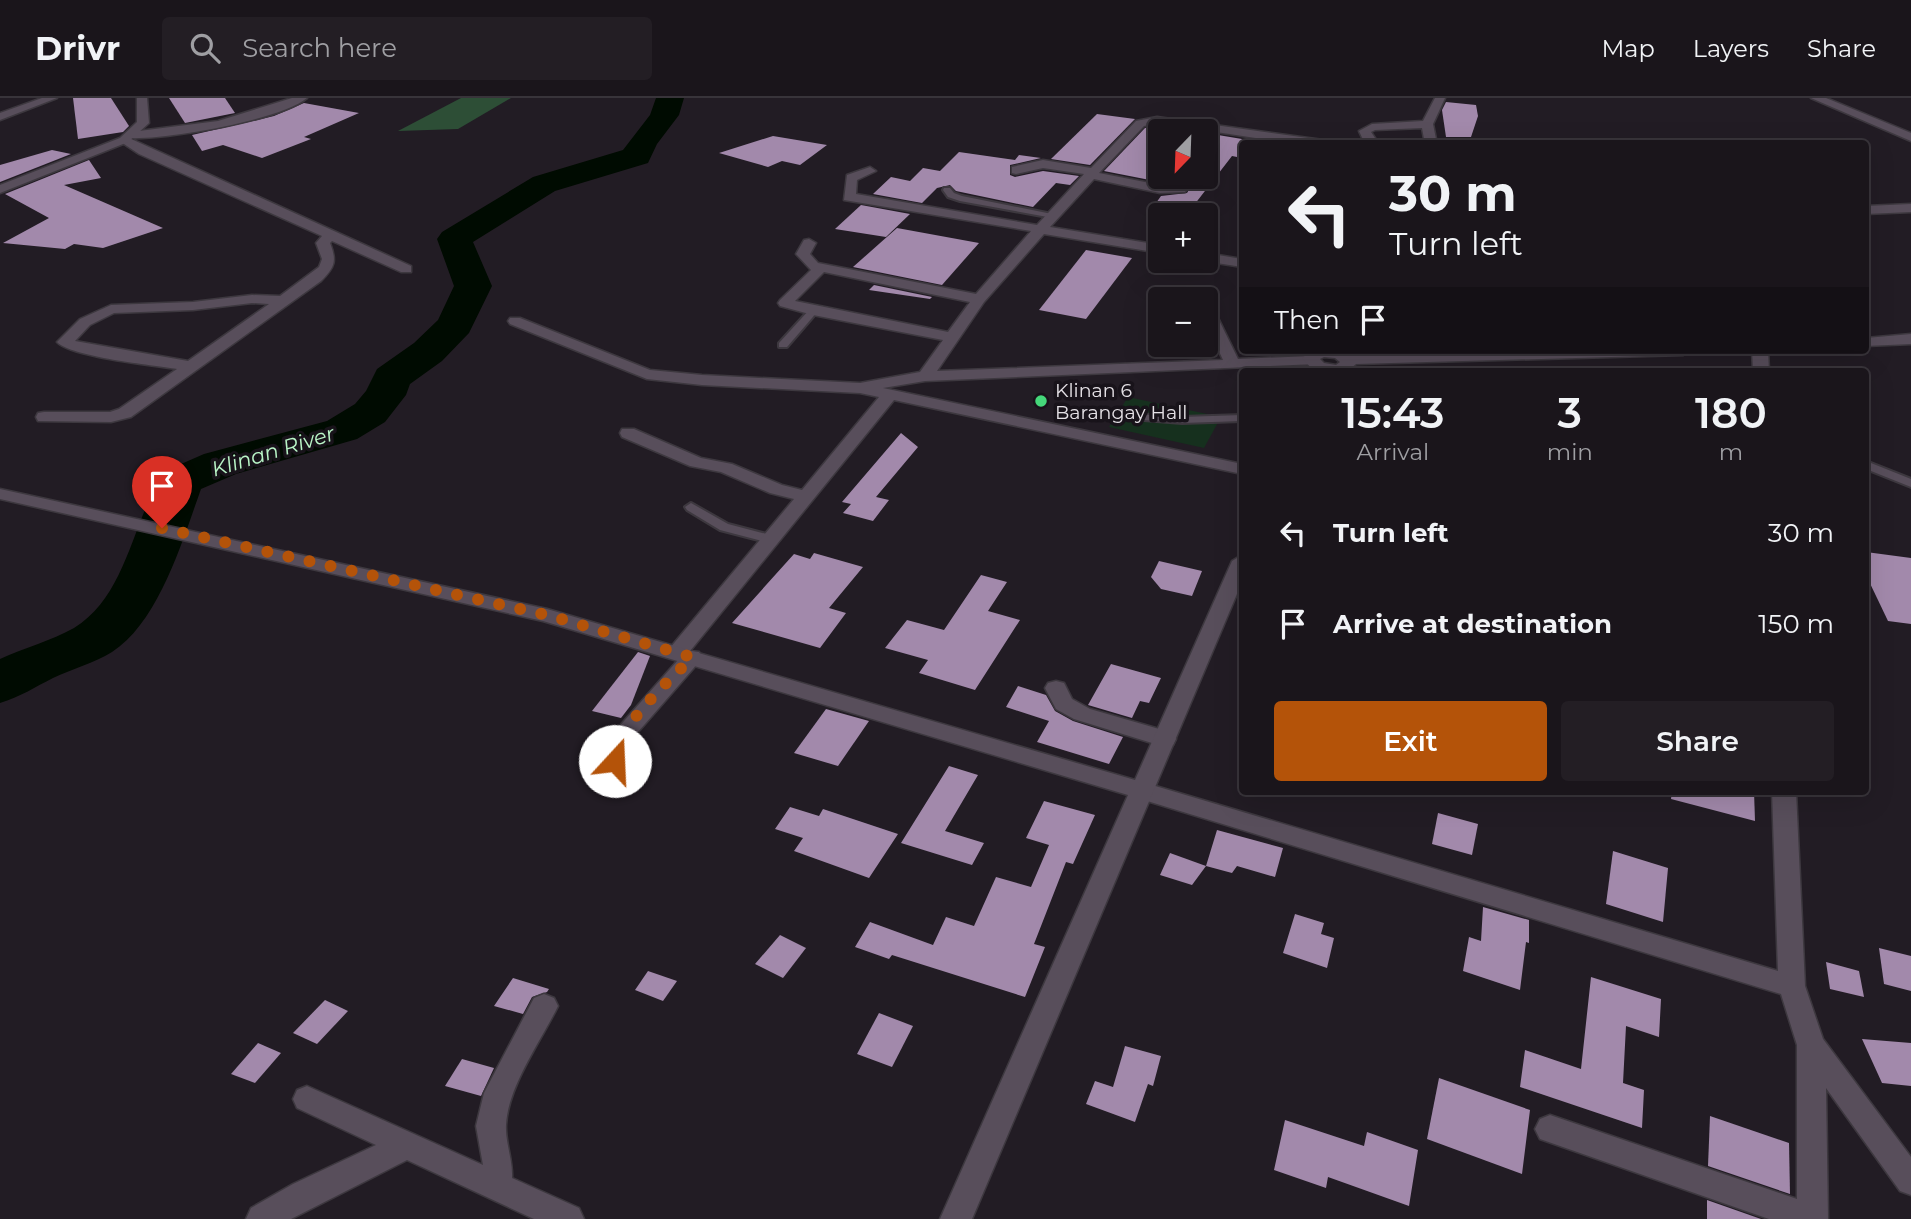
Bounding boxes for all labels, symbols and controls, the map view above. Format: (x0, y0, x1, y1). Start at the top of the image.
search box (162, 17, 652, 80)
text: Drivr (35, 28, 120, 68)
icon: search (186, 29, 224, 67)
text: Search here (242, 32, 397, 64)
text: Map (1601, 34, 1655, 63)
text: Layers (1693, 34, 1769, 63)
text: Share (1807, 34, 1876, 63)
north arrow (1148, 119, 1218, 189)
map controls (1148, 119, 1218, 357)
text: 30 m (1389, 164, 1517, 223)
icon: left (1274, 168, 1365, 259)
button: + (1148, 203, 1218, 273)
text: Turn left (1389, 224, 1523, 263)
button: − (1148, 287, 1218, 357)
icon: arrive (1354, 301, 1392, 339)
text: Then (1274, 304, 1340, 336)
place label: Klinan 6 Barangay Hall (1055, 379, 1187, 424)
text: 15:43 (1341, 387, 1445, 439)
text: 3 (1558, 387, 1582, 439)
text: 180 (1695, 387, 1767, 439)
marker: Klinan 6 Barangay Hall (1033, 393, 1049, 409)
water label: Klinan River (208, 420, 338, 482)
text: Arrival (1357, 438, 1429, 466)
text: min (1547, 438, 1593, 466)
text: m (1719, 438, 1743, 466)
pin (132, 456, 192, 528)
icon: arrive (143, 467, 181, 505)
icon: left (1274, 514, 1312, 552)
text: Turn left (1333, 517, 1449, 549)
text: 30 m (1768, 517, 1834, 549)
icon: arrive (1274, 605, 1312, 643)
text: Arrive at destination (1333, 608, 1612, 640)
text: 150 m (1758, 608, 1834, 640)
button: Exit (1274, 701, 1547, 781)
button: Share (1561, 701, 1834, 781)
position arrow (578, 724, 652, 798)

